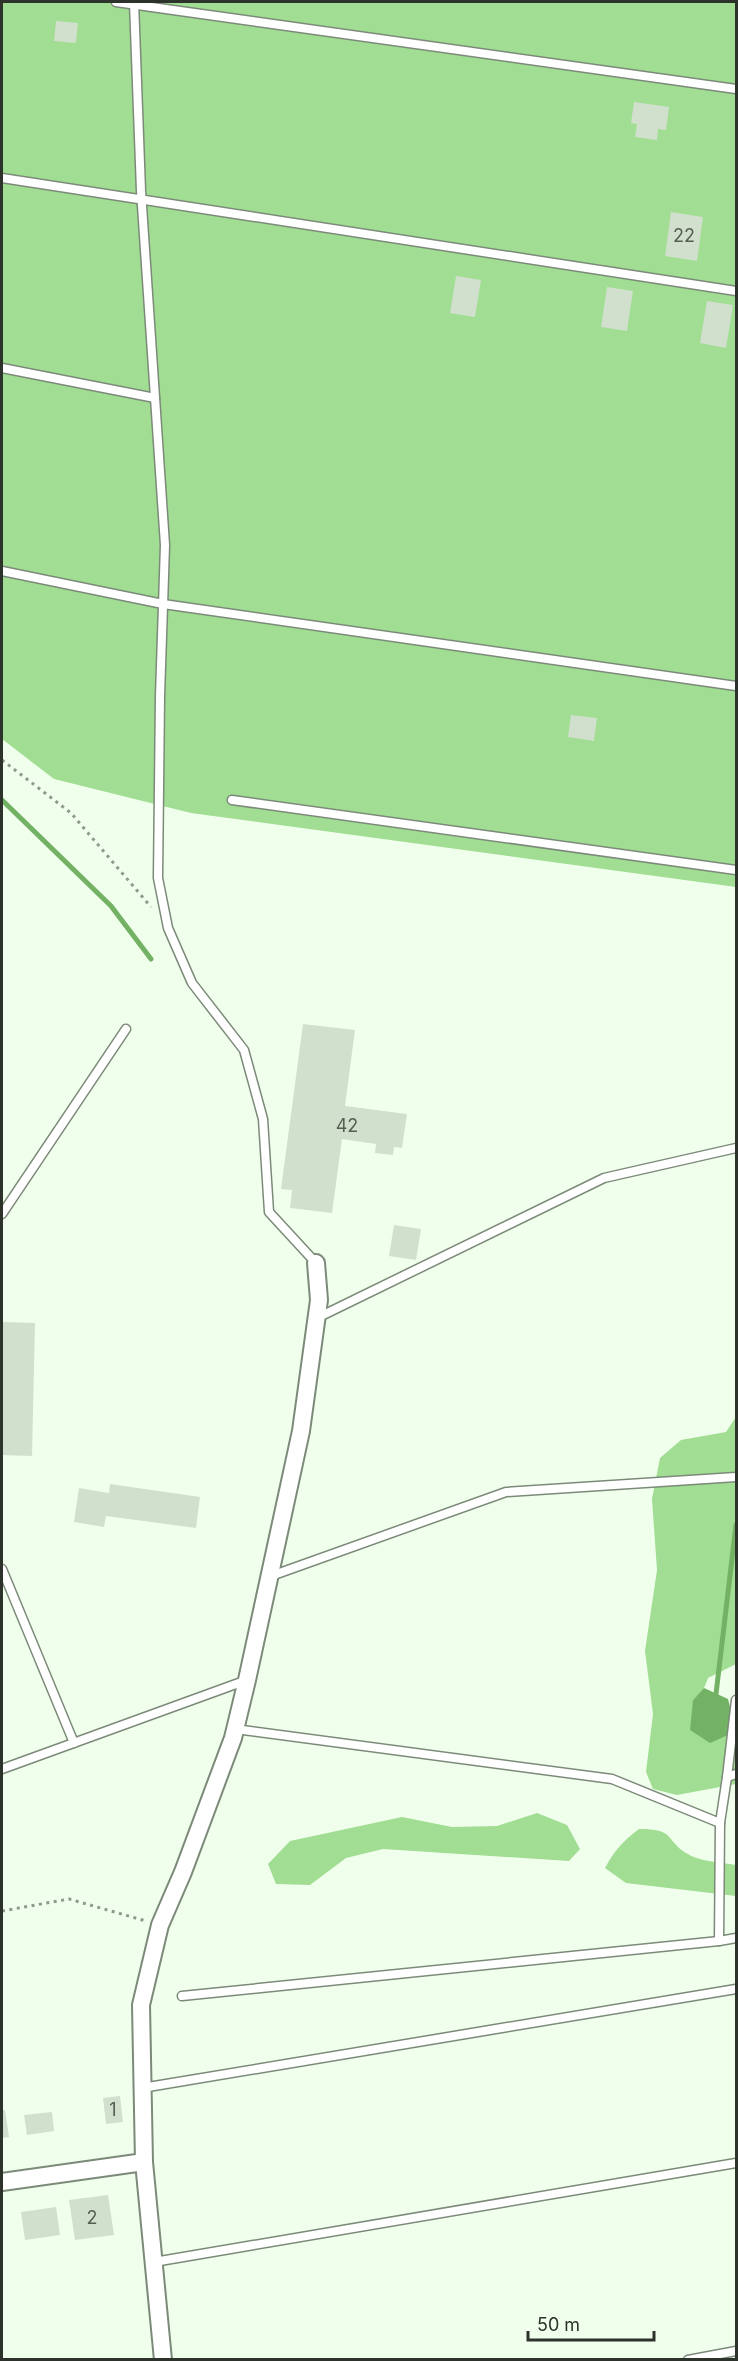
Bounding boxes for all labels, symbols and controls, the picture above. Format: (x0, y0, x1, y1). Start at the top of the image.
house number: 22 (673, 225, 695, 246)
house number: 42 (336, 1115, 358, 1136)
house number: 1 (109, 2099, 117, 2120)
house number: 2 (87, 2207, 97, 2228)
scale bar (528, 2304, 654, 2342)
text: 50 m (537, 2314, 580, 2335)

